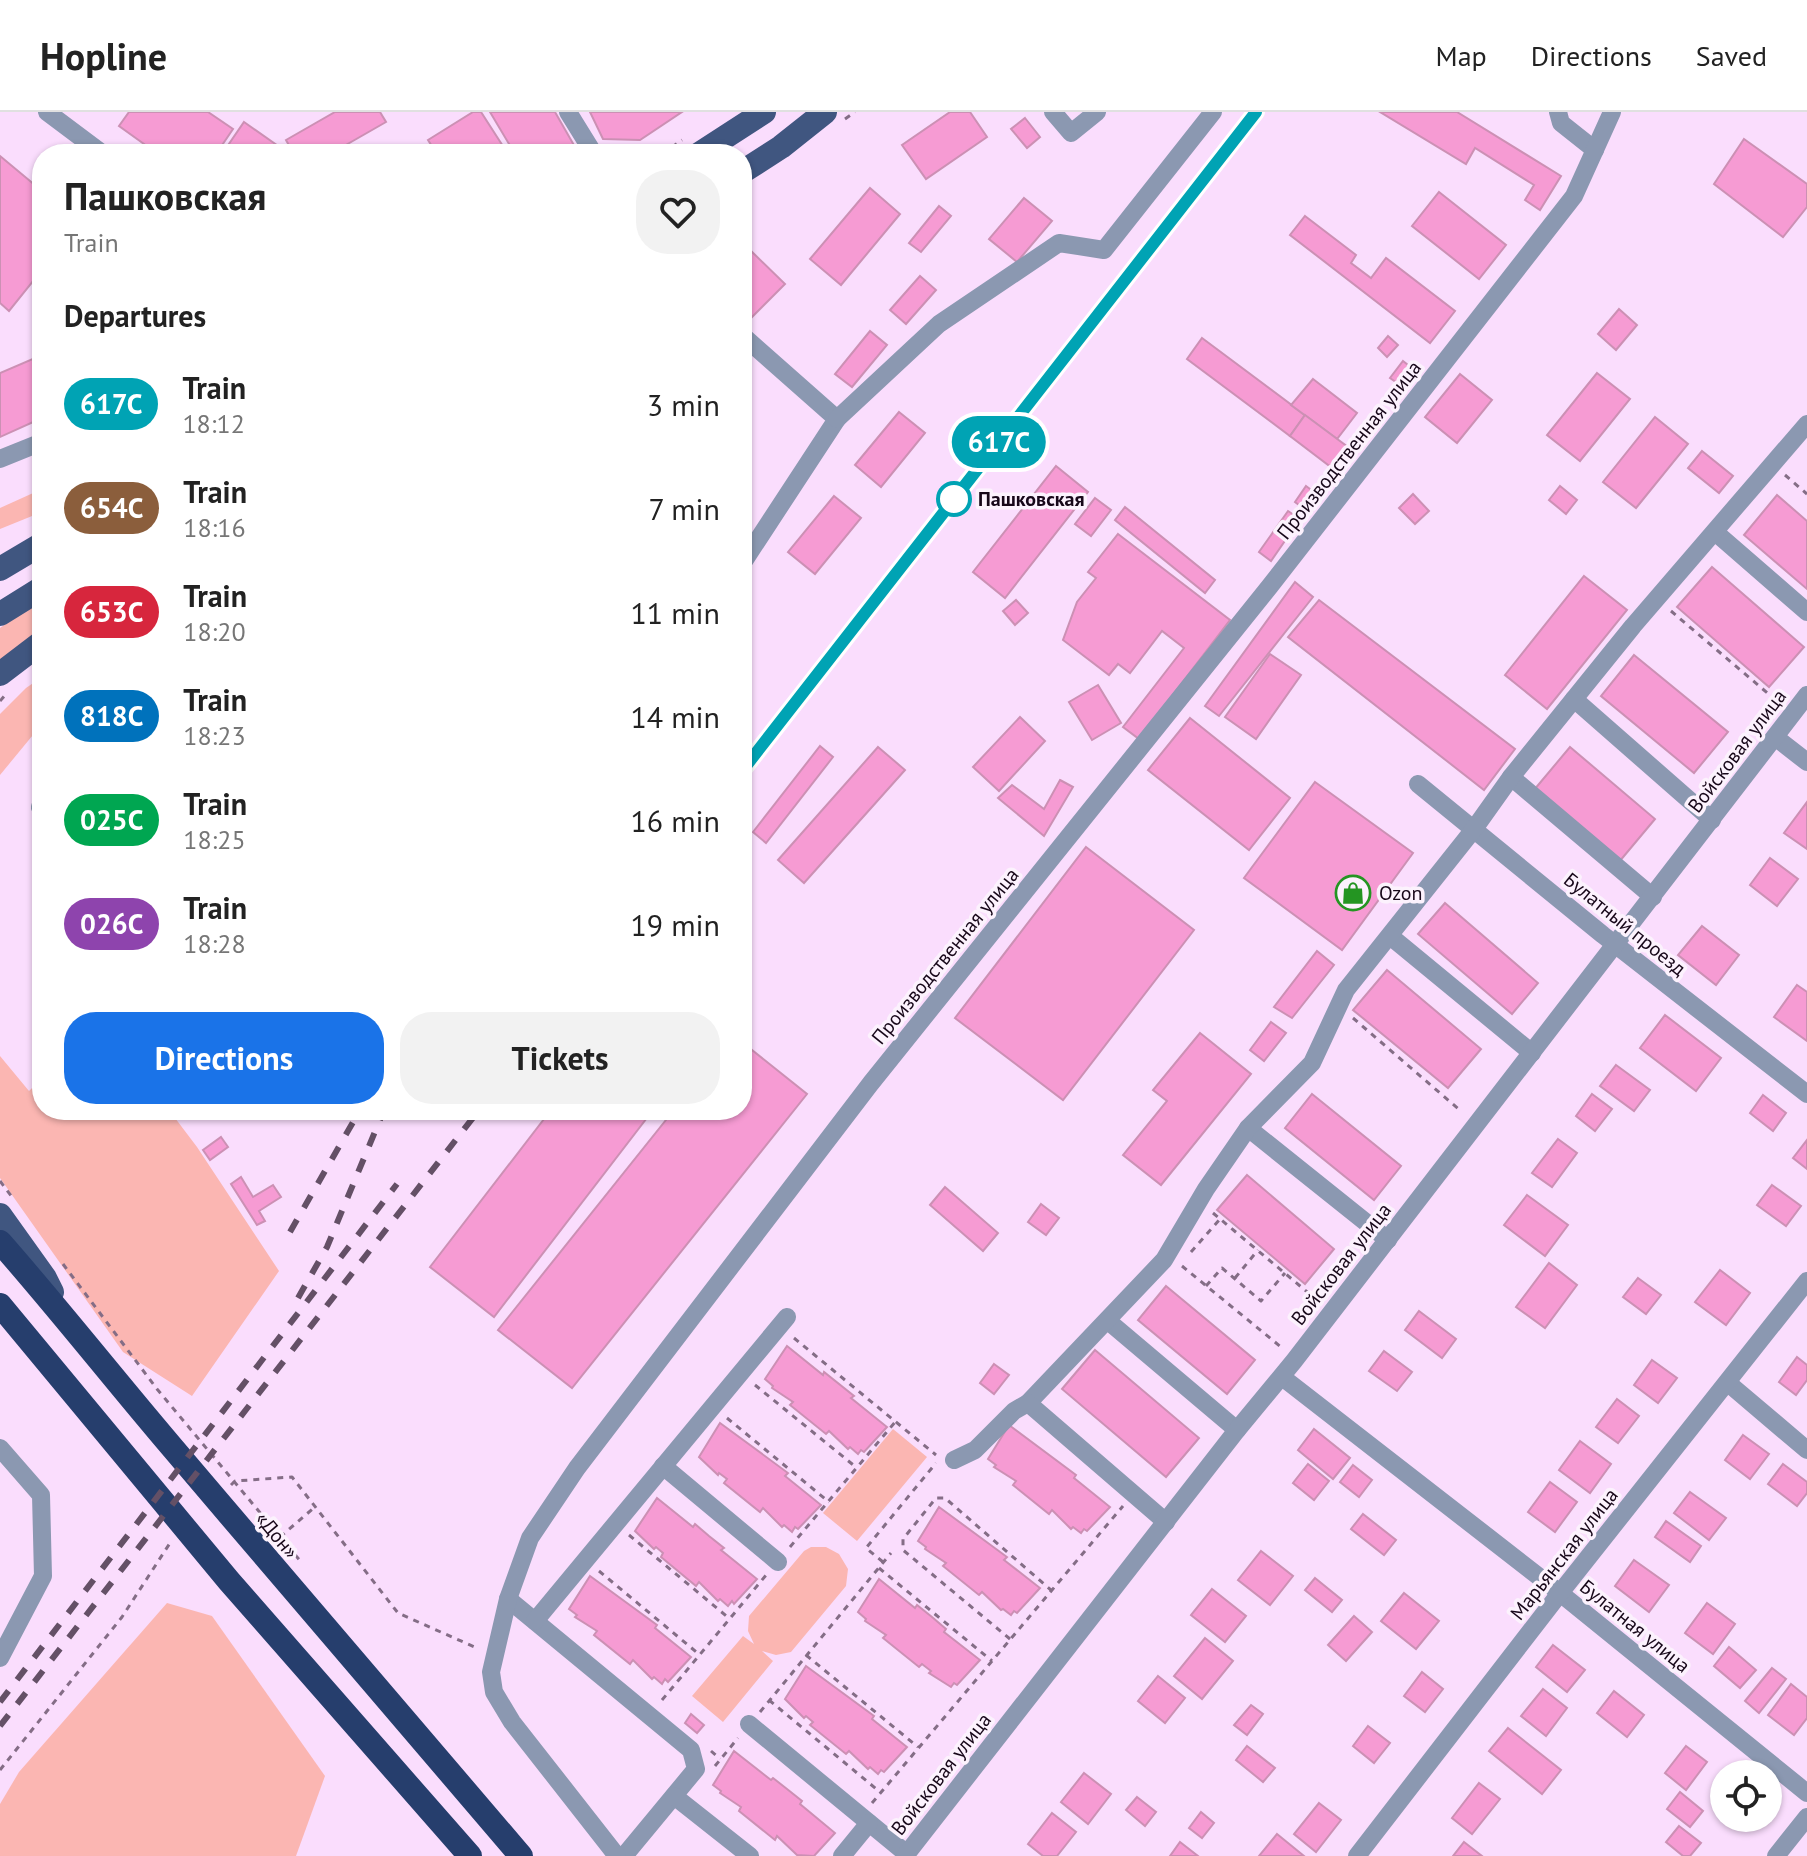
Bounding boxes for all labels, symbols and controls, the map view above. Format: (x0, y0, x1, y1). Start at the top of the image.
text: Hopline (40, 31, 167, 80)
text: Map (1436, 37, 1487, 74)
text: Directions (1531, 37, 1652, 74)
text: Saved (1696, 37, 1767, 74)
button: heart (636, 170, 720, 254)
text: Пашковская (64, 171, 266, 220)
text: Train (64, 226, 119, 259)
text: Departures (64, 296, 206, 335)
street label: Производственная улица (1271, 355, 1427, 545)
text: Train (182, 368, 246, 407)
text: 617C (80, 385, 142, 422)
text: 3 min (647, 385, 720, 424)
text: 18:12 (182, 407, 245, 440)
line badge: 617C (943, 416, 1055, 468)
text: 617C (968, 423, 1030, 460)
text: Train (183, 472, 247, 511)
marker: Пашковская (937, 482, 971, 516)
place label: Пашковская (978, 486, 1085, 512)
text: 654С (80, 489, 143, 526)
text: 7 min (648, 489, 720, 528)
text: 18:16 (183, 511, 246, 544)
text: Train (183, 576, 247, 615)
text: 653С (80, 593, 143, 630)
text: 11 min (630, 593, 720, 632)
text: 18:20 (183, 615, 246, 648)
text: Train (183, 680, 247, 719)
street label: Войсковая улица (1682, 684, 1792, 818)
text: 818С (80, 697, 143, 734)
text: 14 min (630, 697, 720, 736)
text: 18:23 (183, 719, 246, 752)
text: Train (183, 784, 247, 823)
text: 025С (80, 801, 143, 838)
text: 16 min (630, 801, 720, 840)
text: 18:25 (183, 823, 246, 856)
street label: Производственная улица (866, 862, 1024, 1050)
street label: Булатный проезд (1558, 867, 1692, 982)
shop icon: Ozon (1334, 874, 1372, 912)
place label: Ozon (1379, 880, 1423, 906)
text: Train (183, 888, 247, 927)
text: 026С (80, 905, 143, 942)
text: 19 min (630, 905, 720, 944)
text: 18:28 (183, 927, 246, 960)
button: Directions (64, 1012, 384, 1104)
button: Tickets (400, 1012, 720, 1104)
street label: Войсковая улица (1285, 1198, 1397, 1330)
street label: Марьянская улица (1504, 1483, 1624, 1625)
street label: «Дон» (250, 1506, 304, 1564)
street label: Булатная улица (1575, 1574, 1695, 1678)
street label: Войсковая улица (885, 1708, 997, 1840)
map controls (1710, 1760, 1782, 1832)
button: locate (1710, 1760, 1782, 1832)

